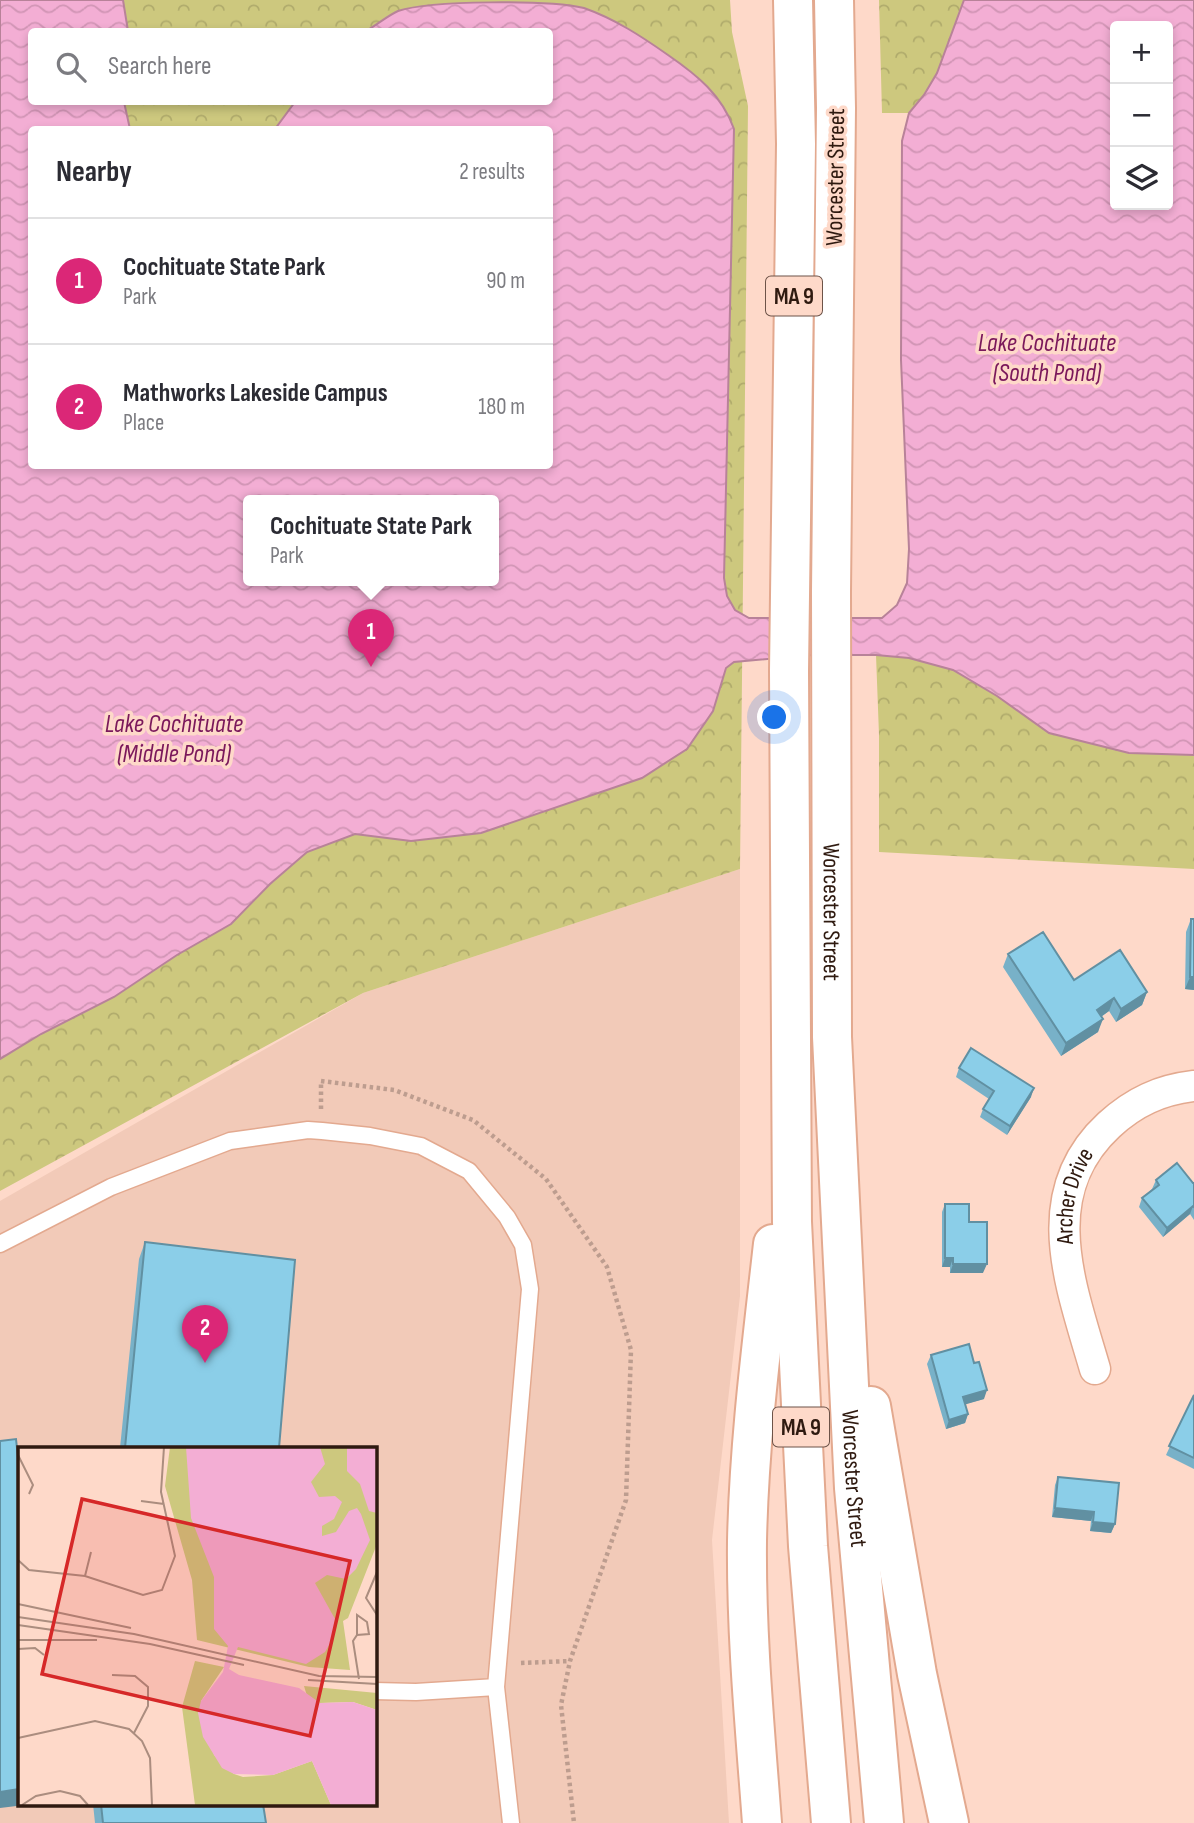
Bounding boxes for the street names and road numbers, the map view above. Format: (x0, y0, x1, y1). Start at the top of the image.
street label: Worcester Street (820, 108, 851, 246)
road number: MA 9 (766, 276, 822, 316)
street label: Worcester Street (817, 843, 846, 981)
street label: Archer Drive (1050, 1142, 1100, 1246)
road number: MA 9 (773, 1408, 829, 1446)
street label: Worcester Street (835, 1409, 873, 1548)

